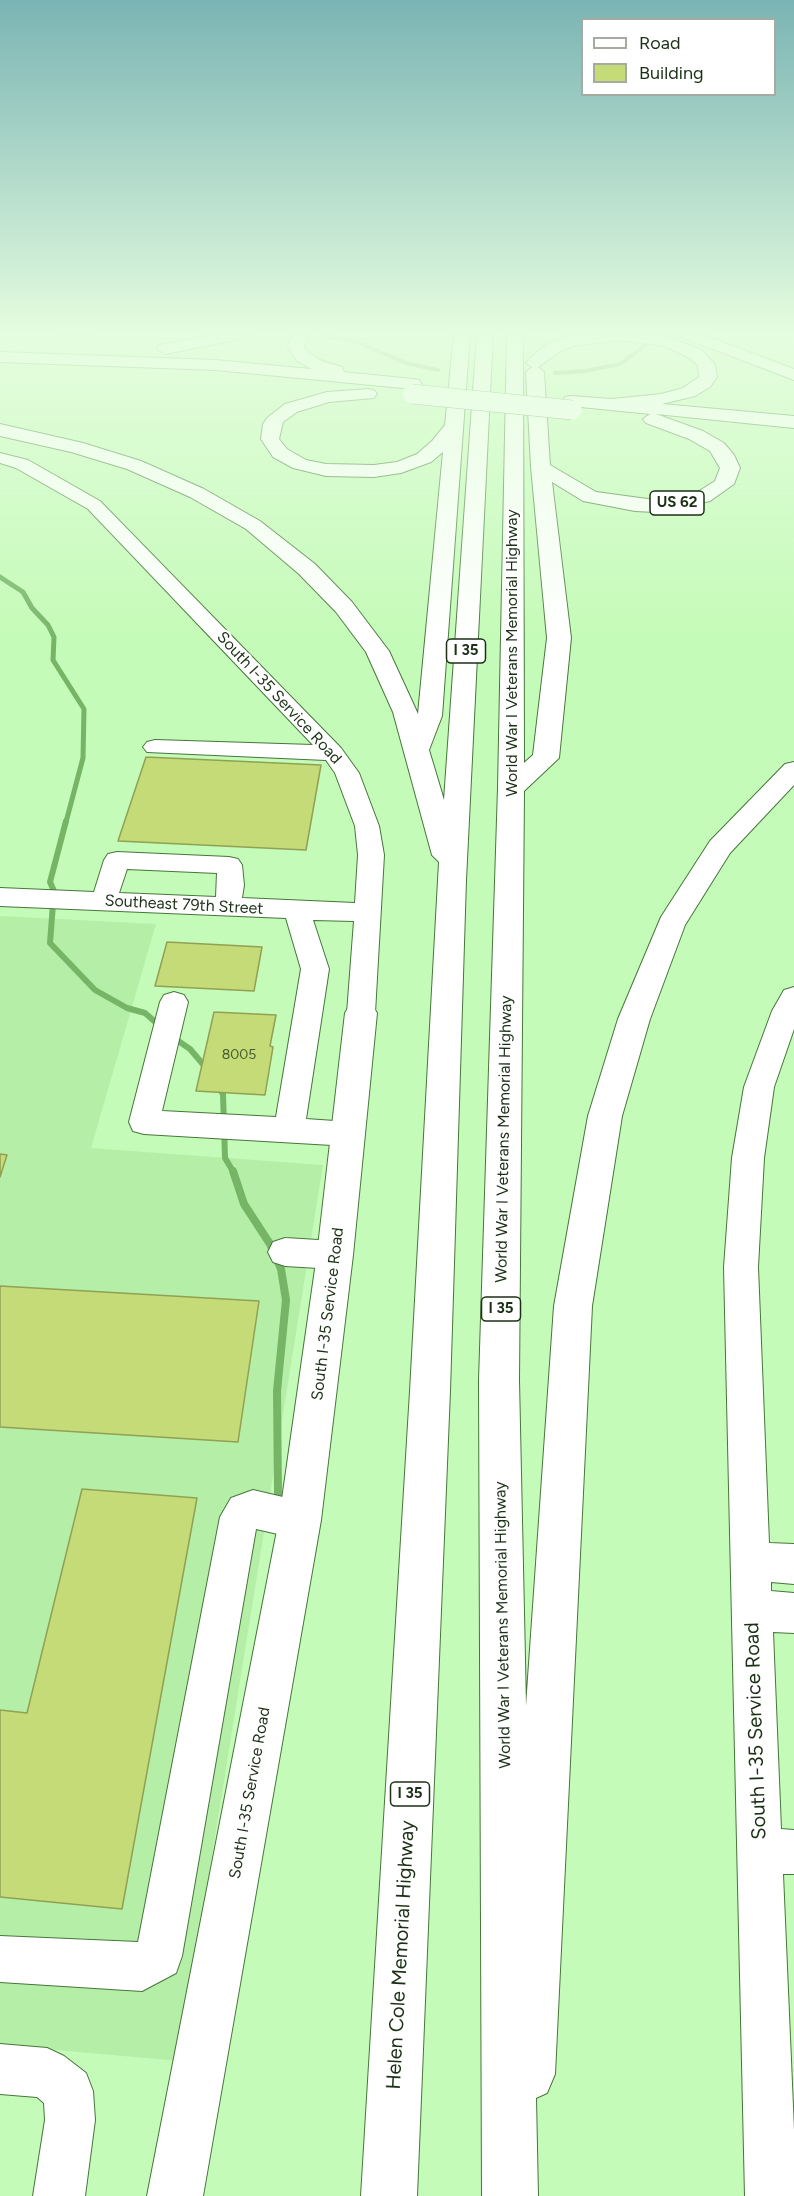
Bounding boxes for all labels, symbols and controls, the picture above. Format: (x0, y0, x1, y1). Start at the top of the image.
legend (581, 18, 776, 96)
text: Road (639, 32, 680, 54)
text: Building (639, 62, 704, 84)
road number: US 62 (650, 491, 704, 515)
street label: World War I Veterans Memorial Highway (502, 509, 522, 797)
street label: South I-35 Service Road (213, 628, 345, 768)
road number: I 35 (446, 639, 486, 663)
street label: Southeast 79th Street (104, 891, 264, 919)
street label: World War I Veterans Memorial Highway (492, 995, 516, 1283)
house number: 8005 (222, 1047, 256, 1063)
street label: South I-35 Service Road (308, 1226, 348, 1402)
road number: I 35 (482, 1297, 520, 1321)
street label: World War I Veterans Memorial Highway (491, 1481, 515, 1769)
street label: South I-35 Service Road (740, 1622, 772, 1840)
street label: South I-35 Service Road (225, 1706, 275, 1880)
road number: I 35 (390, 1782, 430, 1806)
street label: Helen Cole Memorial Highway (382, 1820, 420, 2090)

